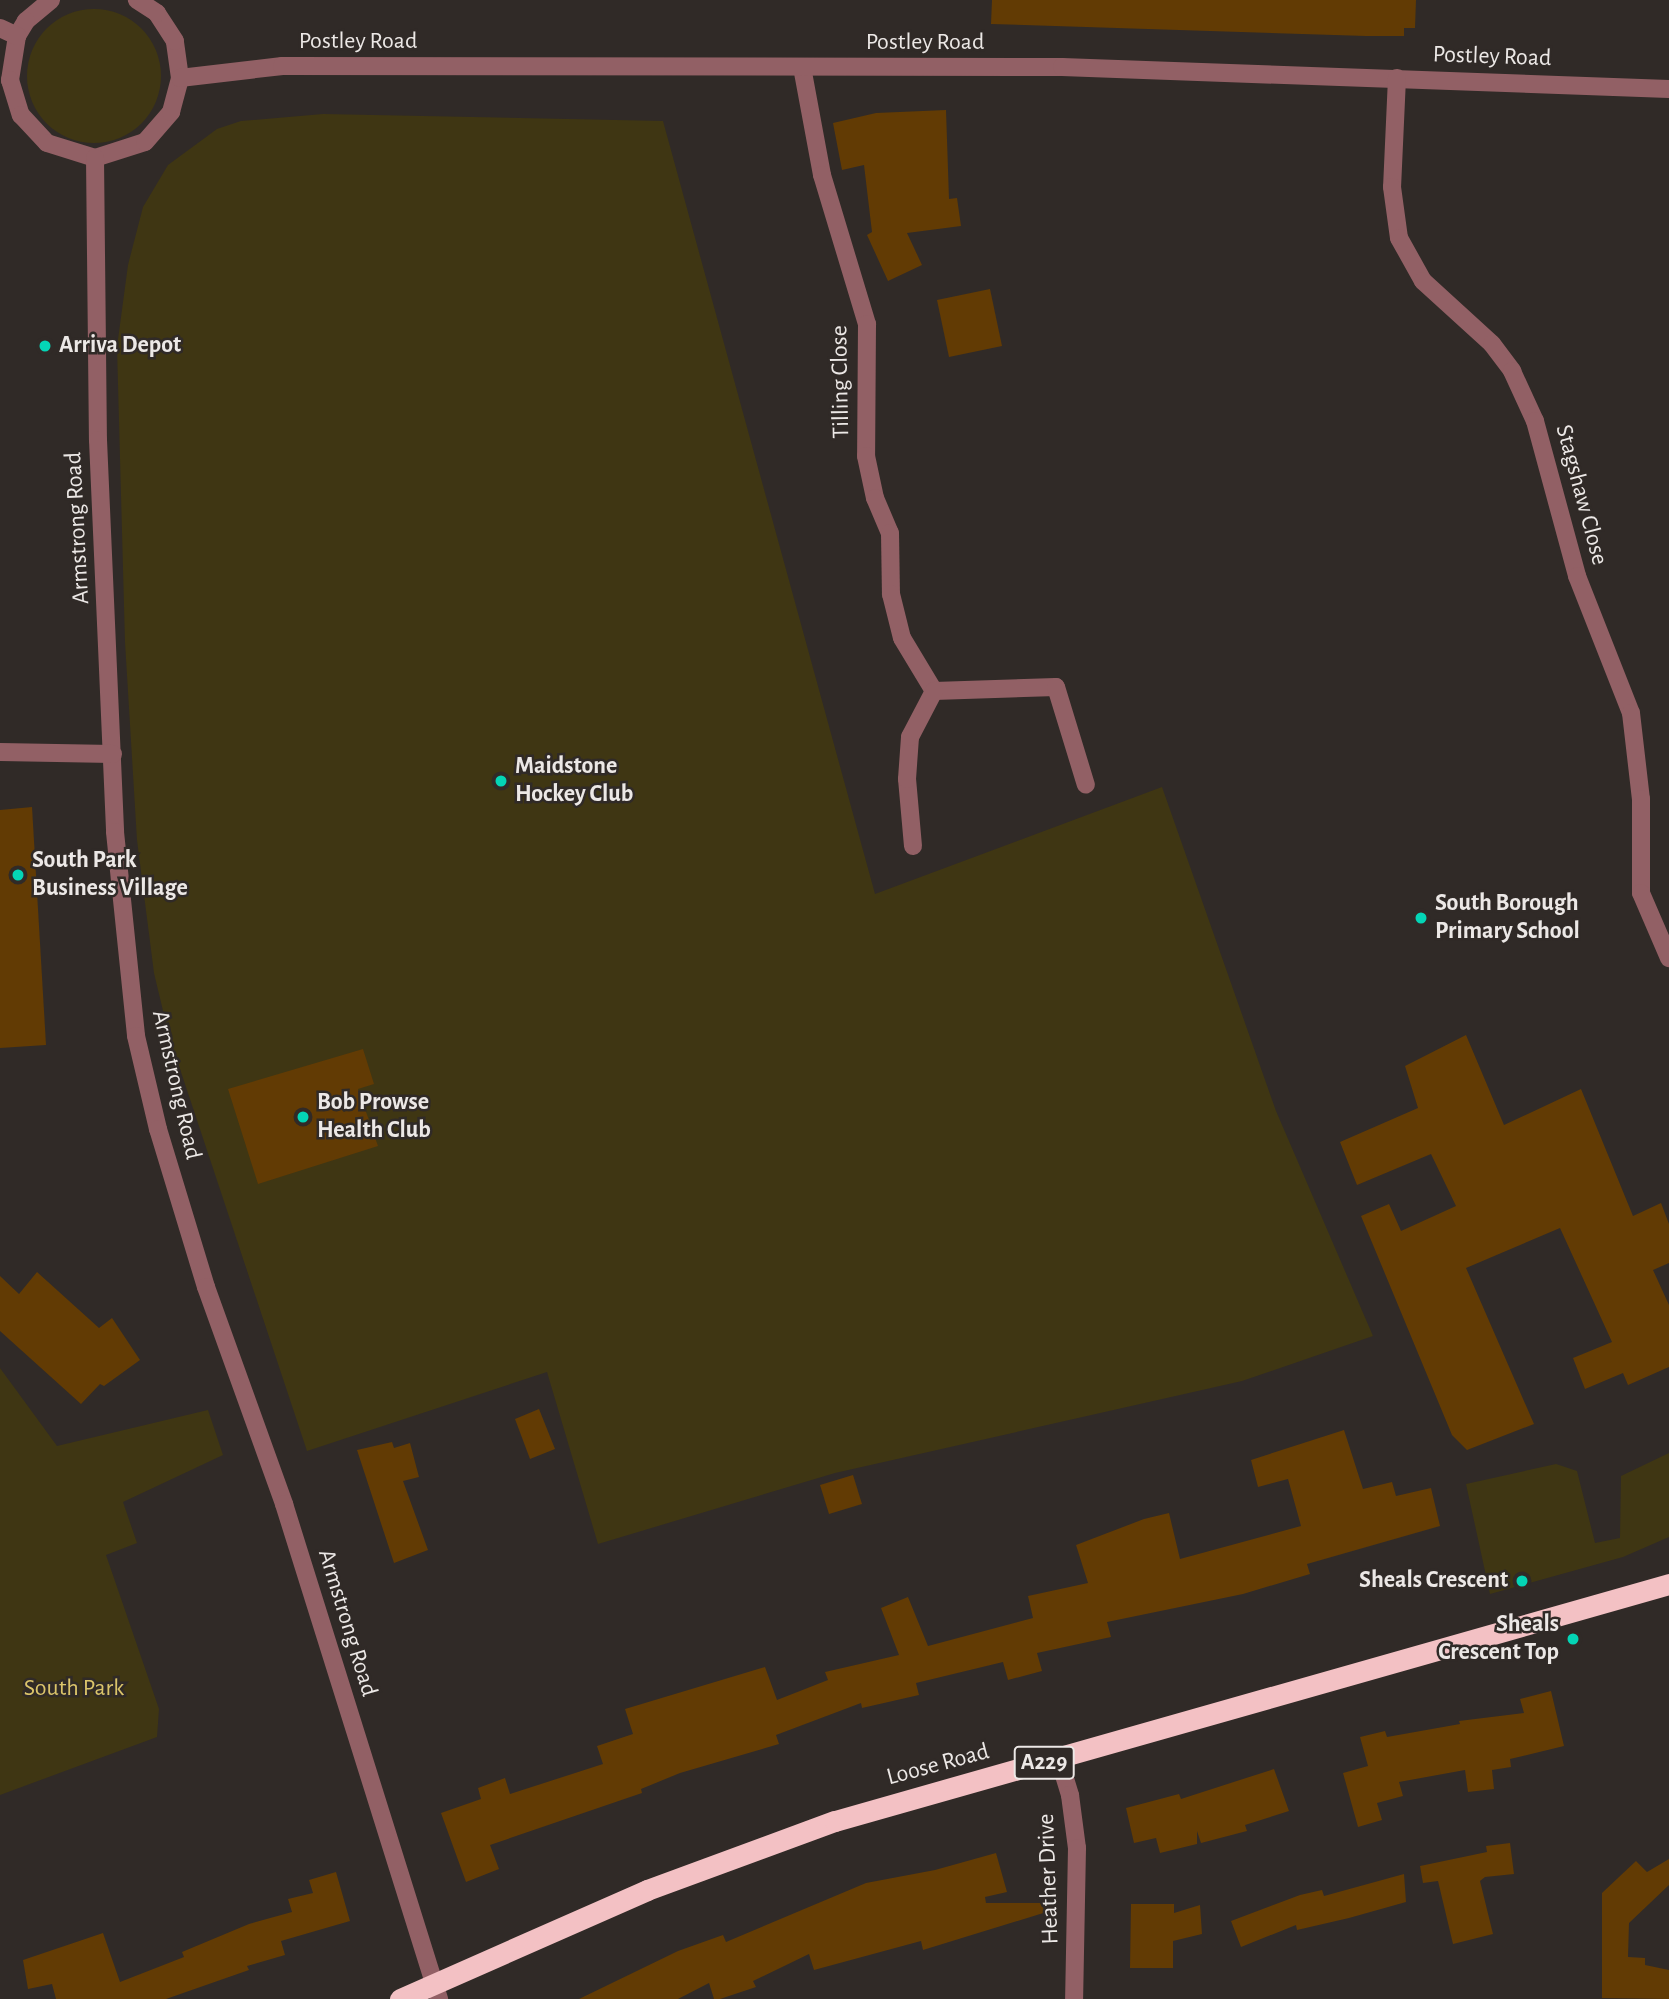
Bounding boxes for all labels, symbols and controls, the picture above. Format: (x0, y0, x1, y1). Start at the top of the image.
street label: Postley Road (299, 28, 417, 56)
street label: Postley Road (866, 29, 984, 57)
street label: Postley Road (1432, 41, 1552, 73)
street label: Tilling Close (826, 325, 856, 439)
place label: Arriva Depot (59, 332, 181, 360)
marker: Arriva Depot (37, 338, 53, 354)
street label: Stagshaw Close (1548, 422, 1614, 568)
street label: Armstrong Road (60, 451, 96, 605)
place label: Maidstone Hockey Club (515, 753, 633, 809)
marker: Maidstone Hockey Club (493, 773, 509, 789)
place label: South Park Business Village (32, 847, 188, 903)
marker: South Park Business Village (10, 867, 26, 883)
place label: South Borough Primary School (1435, 890, 1580, 946)
marker: South Borough Primary School (1413, 910, 1429, 926)
street label: Armstrong Road (145, 1008, 207, 1162)
place label: Bob Prowse Health Club (317, 1089, 431, 1145)
marker: Bob Prowse Health Club (295, 1109, 311, 1125)
street label: Armstrong Road (311, 1546, 383, 1700)
place label: Sheals Crescent (1359, 1567, 1508, 1595)
marker: Sheals Crescent (1514, 1573, 1530, 1589)
place label: Sheals Crescent Top (1438, 1611, 1559, 1667)
marker: Sheals Crescent Top (1565, 1631, 1581, 1647)
park label: South Park (24, 1675, 124, 1703)
street label: Loose Road (884, 1738, 992, 1792)
road number: A229 (1012, 1744, 1076, 1782)
street label: Heather Drive (1032, 1813, 1066, 1945)

